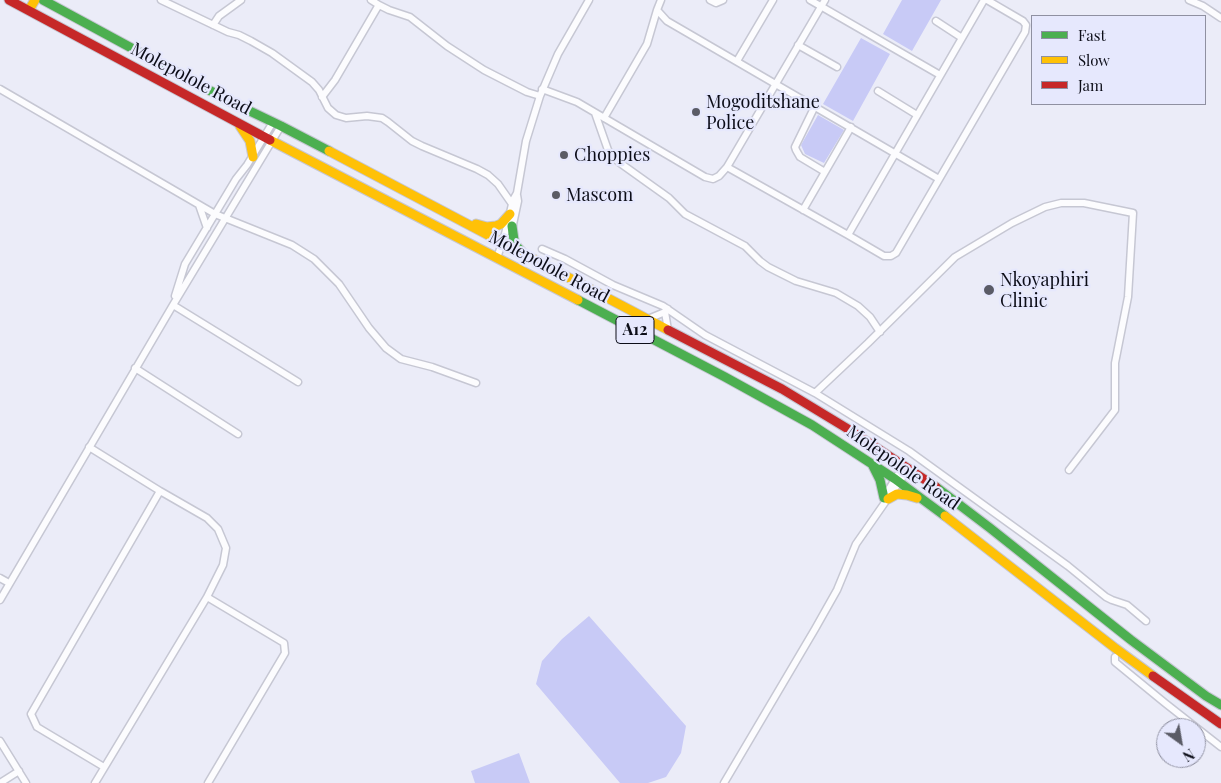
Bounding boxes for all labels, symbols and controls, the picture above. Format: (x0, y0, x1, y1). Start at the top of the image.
legend (1031, 15, 1206, 105)
text: Fast (1078, 25, 1106, 45)
street label: Molepolole Road (127, 38, 255, 120)
text: Slow (1078, 50, 1110, 70)
text: Jam (1078, 75, 1103, 95)
place label: Mogoditshane Police (706, 91, 820, 134)
marker: Mogoditshane Police (690, 106, 702, 118)
place label: Choppies (574, 144, 650, 166)
marker: Choppies (558, 149, 570, 161)
place label: Mascom (566, 184, 633, 206)
marker: Mascom (550, 189, 562, 201)
street label: Molepolole Road (485, 226, 613, 308)
place label: Nkoyaphiri Clinic (1000, 269, 1089, 312)
marker: Nkoyaphiri Clinic (982, 283, 996, 297)
road number: A12 (616, 316, 654, 344)
street label: Molepolole Road (842, 421, 964, 515)
north arrow (1156, 718, 1206, 768)
text: N (1179, 745, 1198, 766)

